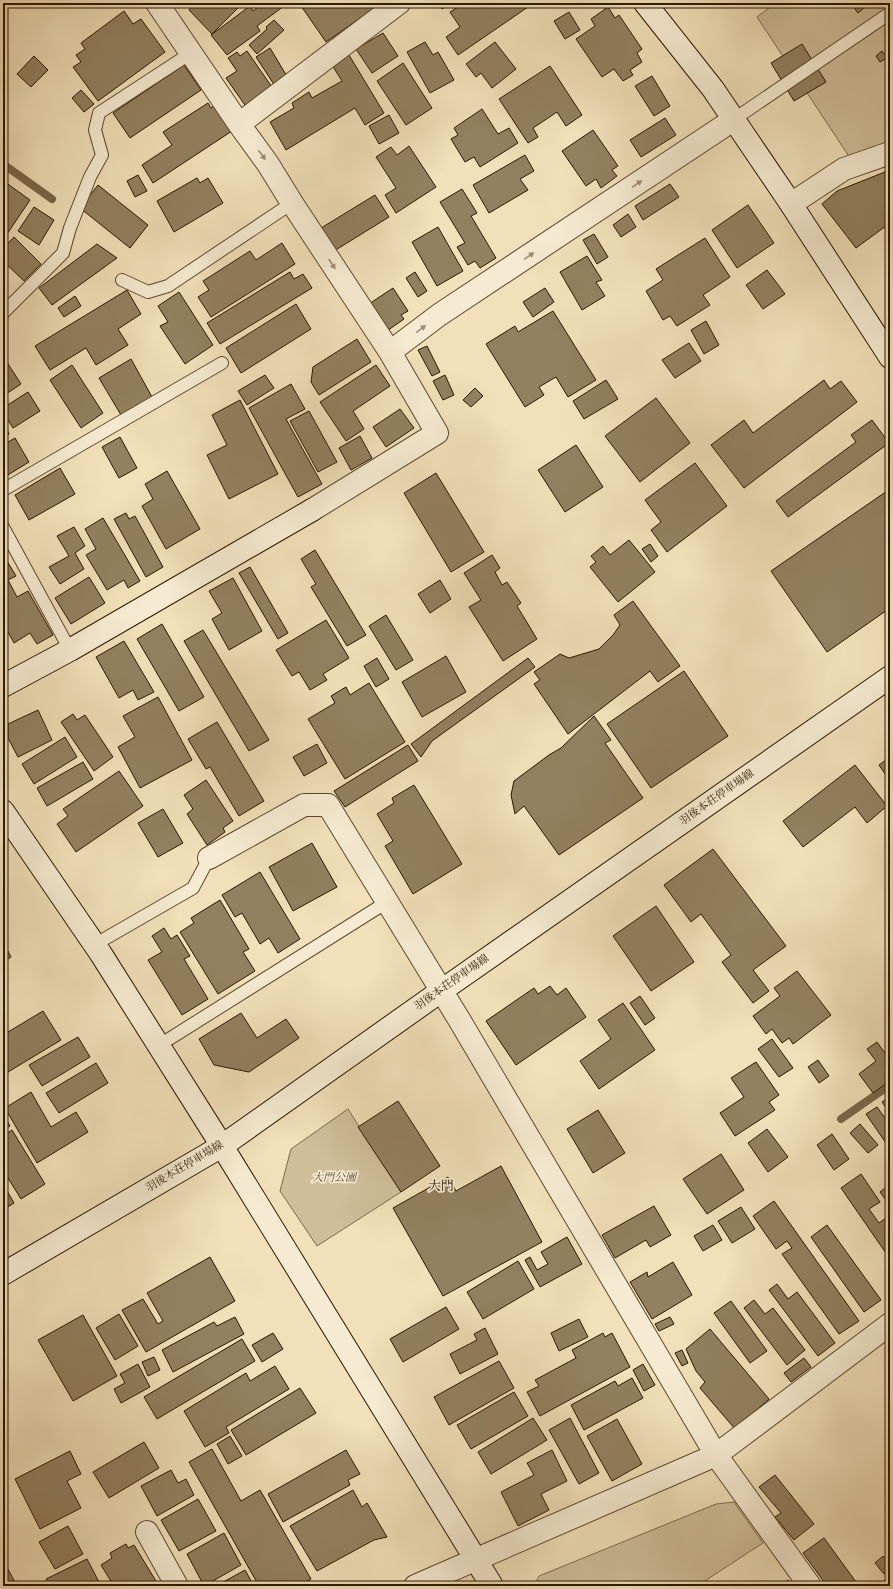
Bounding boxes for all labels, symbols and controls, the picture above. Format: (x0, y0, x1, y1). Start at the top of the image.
one-way arrow (258, 150, 266, 161)
one-way arrow (632, 180, 642, 188)
one-way arrow (523, 252, 535, 259)
one-way arrow (328, 259, 336, 269)
one-way arrow (416, 324, 427, 333)
street label: 羽後本荘停車場線 (677, 767, 756, 828)
street label: 羽後本荘停車場線 (412, 952, 491, 1013)
street label: 羽後本荘停車場線 (143, 1138, 226, 1194)
park label: 大門公園 (312, 1171, 358, 1184)
district label: 大門 (428, 1179, 454, 1193)

